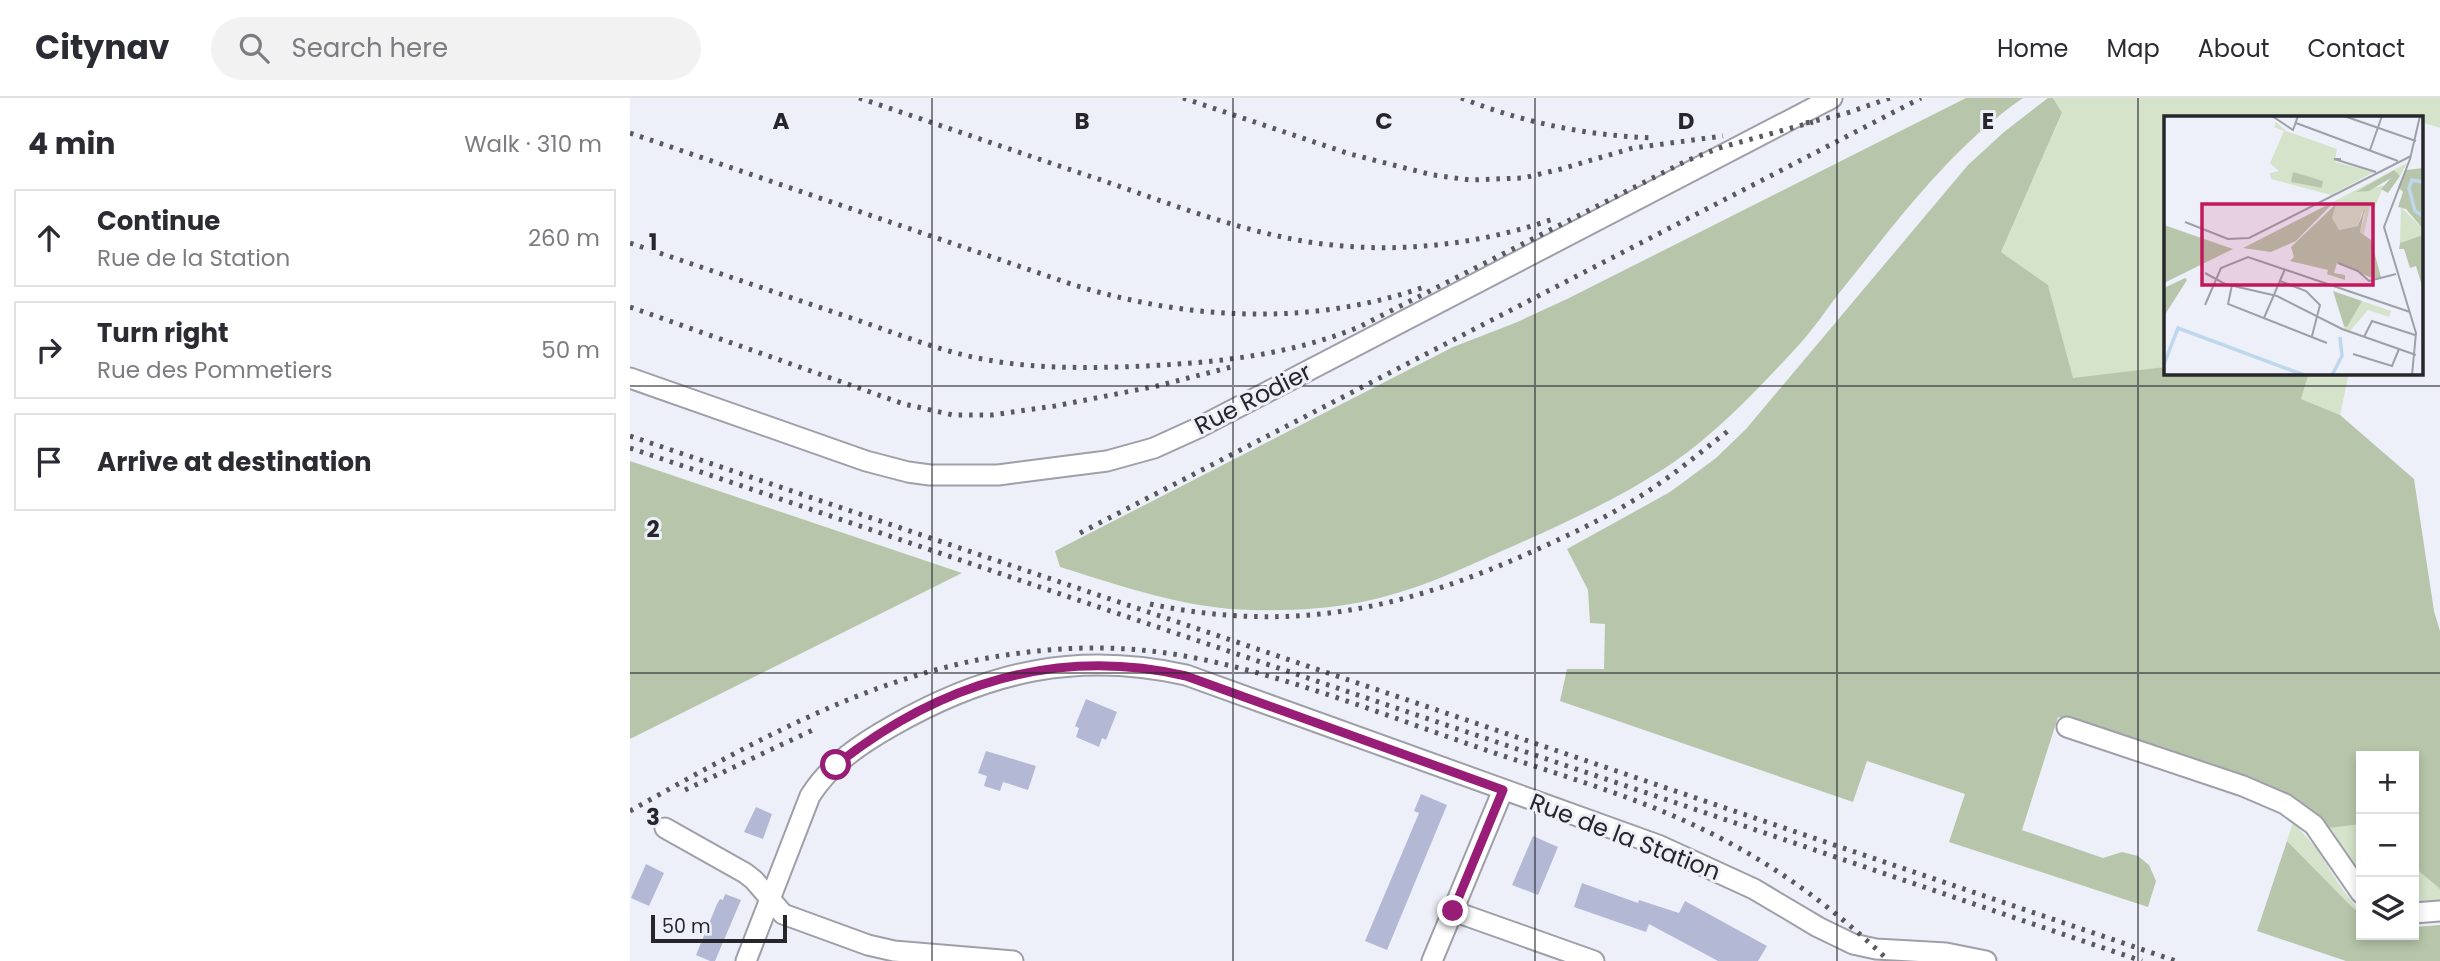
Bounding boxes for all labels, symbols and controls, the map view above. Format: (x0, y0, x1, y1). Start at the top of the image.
search box (211, 17, 701, 80)
text: Citynav (35, 24, 169, 71)
icon: search (235, 29, 273, 67)
text: Search here (291, 30, 448, 66)
text: Home (1997, 32, 2069, 65)
text: Map (2107, 32, 2160, 65)
text: About (2198, 32, 2269, 65)
text: Contact (2307, 32, 2405, 65)
text: A (773, 105, 790, 137)
text: B (1074, 105, 1090, 137)
text: C (1375, 105, 1393, 137)
text: D (1678, 105, 1694, 137)
text: E (1982, 105, 1994, 137)
inset map (2164, 116, 2422, 374)
text: 4 min (28, 122, 116, 165)
text: Walk · 310 m (464, 128, 602, 160)
text: Continue (97, 203, 220, 239)
icon: ahead (30, 219, 68, 257)
text: 260 m (528, 222, 600, 254)
text: 1 (649, 226, 657, 258)
text: Rue de la Station (97, 242, 290, 274)
text: Turn right (97, 315, 229, 351)
icon: right (30, 331, 68, 369)
text: 50 m (541, 334, 600, 366)
text: Rue des Pommetiers (97, 354, 333, 386)
street label: Rue Rodier (1189, 355, 1317, 442)
icon: arrive (30, 443, 68, 481)
text: Arrive at destination (97, 444, 372, 480)
text: 2 (646, 513, 660, 545)
route start (820, 749, 851, 780)
map controls (2356, 751, 2419, 940)
button: + (2356, 751, 2419, 814)
street label: Rue de la Station (1525, 785, 1725, 888)
text: 3 (646, 801, 660, 833)
button: − (2356, 814, 2419, 877)
button: layers (2356, 877, 2419, 940)
route end (1437, 895, 1468, 926)
scale bar (651, 912, 788, 944)
text: 50 m (662, 913, 711, 940)

